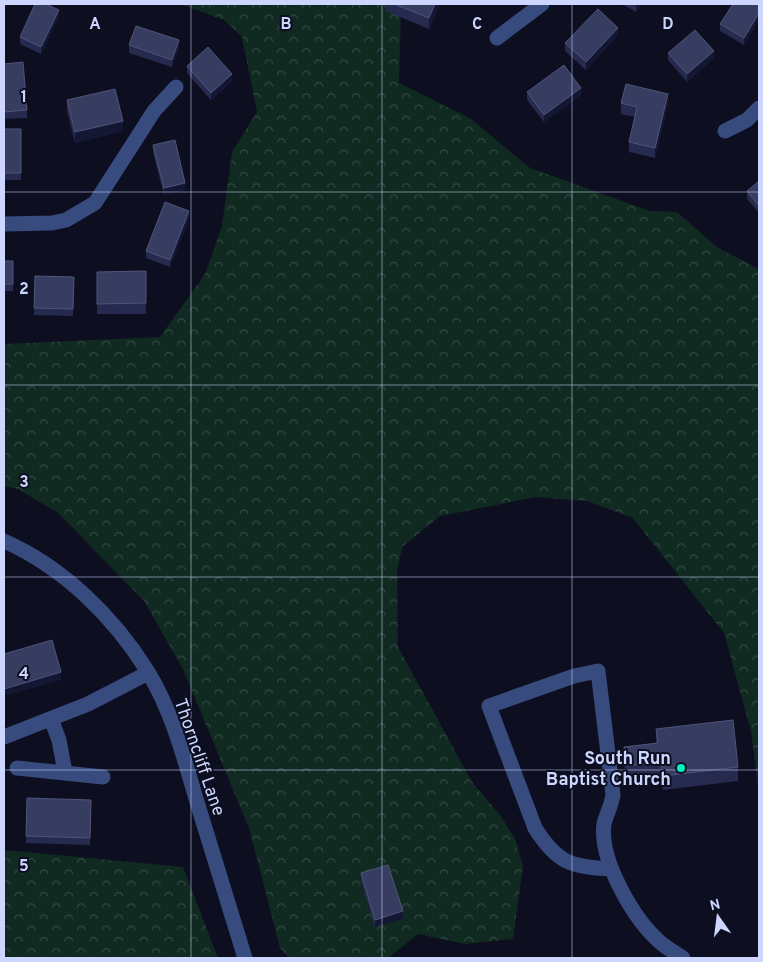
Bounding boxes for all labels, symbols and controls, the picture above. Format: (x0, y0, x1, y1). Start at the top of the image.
text: A (89, 15, 101, 35)
text: B (280, 15, 292, 35)
text: C (472, 15, 482, 35)
text: D (662, 15, 674, 35)
text: 1 (21, 88, 27, 108)
text: 2 (19, 280, 29, 300)
text: 3 (19, 473, 29, 493)
text: 4 (19, 665, 29, 685)
street label: Thorncliff Lane (168, 696, 229, 819)
place label: South Run Baptist Church (546, 748, 671, 792)
marker: South Run Baptist Church (675, 762, 687, 774)
text: 5 (19, 857, 29, 877)
north arrow (693, 892, 743, 942)
text: N (708, 896, 722, 915)

